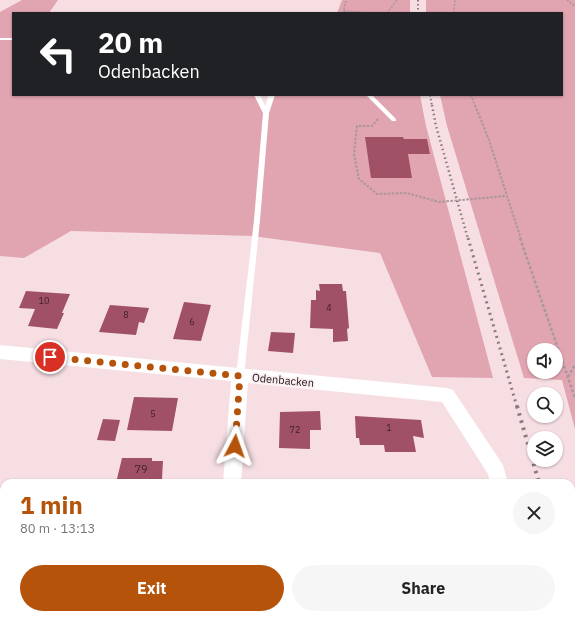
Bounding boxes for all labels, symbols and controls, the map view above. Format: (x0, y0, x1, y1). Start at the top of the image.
text: 20 m (98, 24, 163, 61)
icon: left (32, 28, 84, 80)
text: Odenbacken (98, 60, 200, 83)
house number: 10 (39, 295, 49, 306)
house number: 4 (326, 302, 332, 313)
house number: 8 (123, 309, 129, 320)
house number: 6 (189, 316, 195, 327)
pin (33, 340, 67, 374)
map controls (527, 343, 563, 467)
button: sound (527, 343, 563, 379)
icon: arrive (39, 346, 61, 368)
street label: Odenbacken (251, 370, 315, 390)
button: search (527, 387, 563, 423)
house number: 5 (150, 408, 156, 419)
house number: 1 (386, 422, 392, 433)
house number: 72 (290, 424, 300, 435)
position arrow (214, 425, 256, 467)
button: layers (527, 431, 563, 467)
house number: 79 (134, 462, 148, 476)
text: 1 min (20, 489, 83, 521)
button: close (513, 492, 555, 534)
text: 80 m · 13:13 (20, 520, 95, 537)
button: Exit (20, 565, 284, 611)
button: Share (292, 565, 555, 611)

